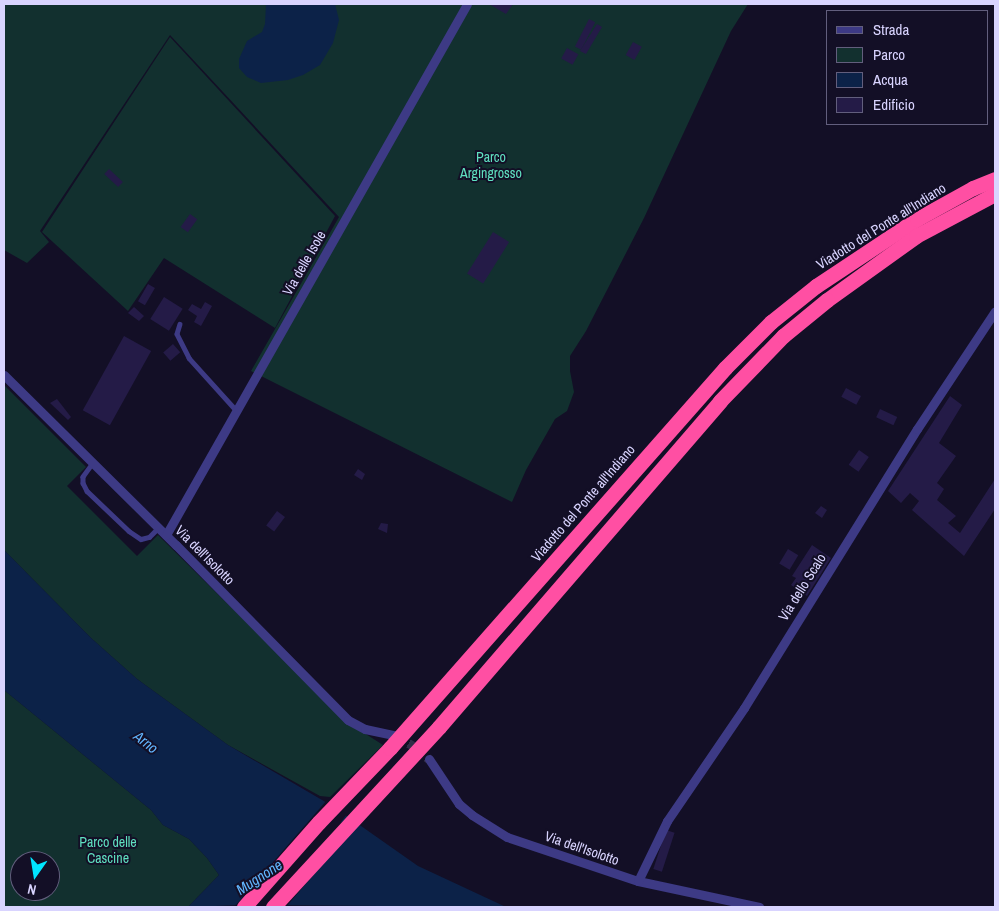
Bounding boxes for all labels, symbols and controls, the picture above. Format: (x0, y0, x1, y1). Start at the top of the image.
legend (826, 10, 989, 125)
text: Strada (873, 19, 909, 40)
text: Parco (873, 44, 905, 65)
text: Acqua (873, 69, 908, 90)
text: Edificio (873, 94, 915, 115)
park label: Parco Argingrosso (460, 149, 522, 182)
street label: Viadotto del Ponte all'Indiano (813, 179, 949, 273)
street label: Via delle Isole (279, 228, 329, 298)
street label: Viadotto del Ponte all'Indiano (528, 441, 638, 565)
street label: Via dell'Isolotto (172, 522, 238, 588)
street label: Via dello Scalo (775, 550, 829, 624)
water label: Arno (130, 727, 162, 757)
street label: Via dell'Isolotto (543, 827, 621, 869)
park label: Parco delle Cascine (79, 834, 137, 866)
north arrow (10, 851, 60, 901)
water label: Mugnone (233, 855, 285, 899)
text: N (26, 880, 38, 899)

